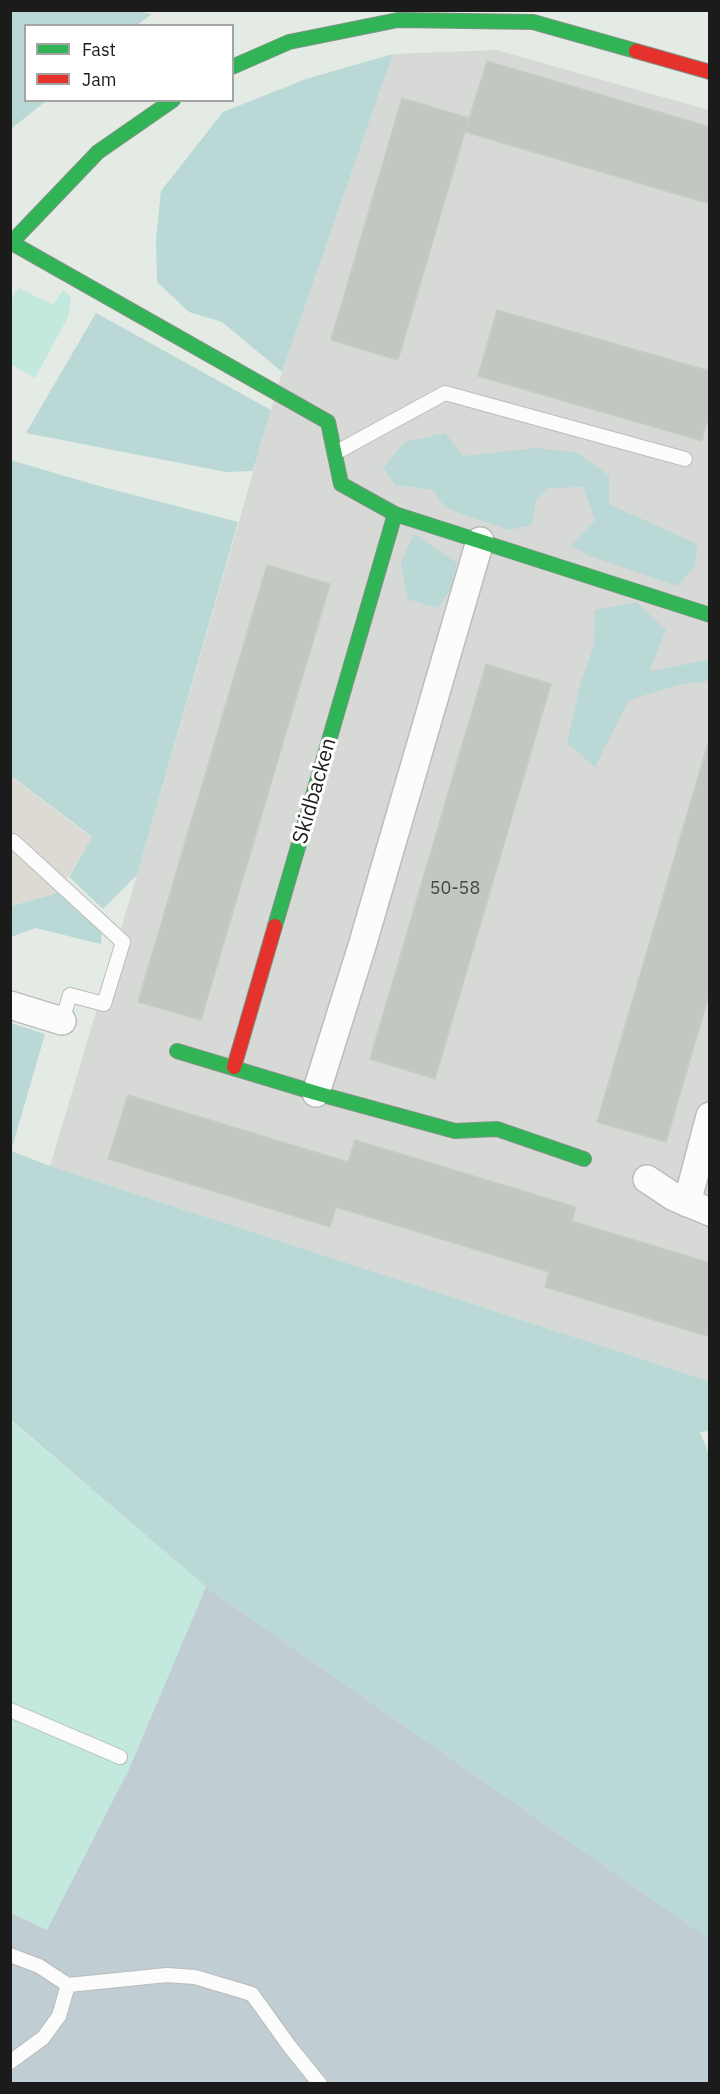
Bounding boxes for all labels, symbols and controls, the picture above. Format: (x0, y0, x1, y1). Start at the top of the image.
legend (24, 24, 234, 102)
text: Fast (82, 38, 116, 61)
text: Jam (82, 68, 117, 91)
street label: Skidbacken (288, 735, 342, 847)
house number: 50-58 (430, 878, 480, 900)

